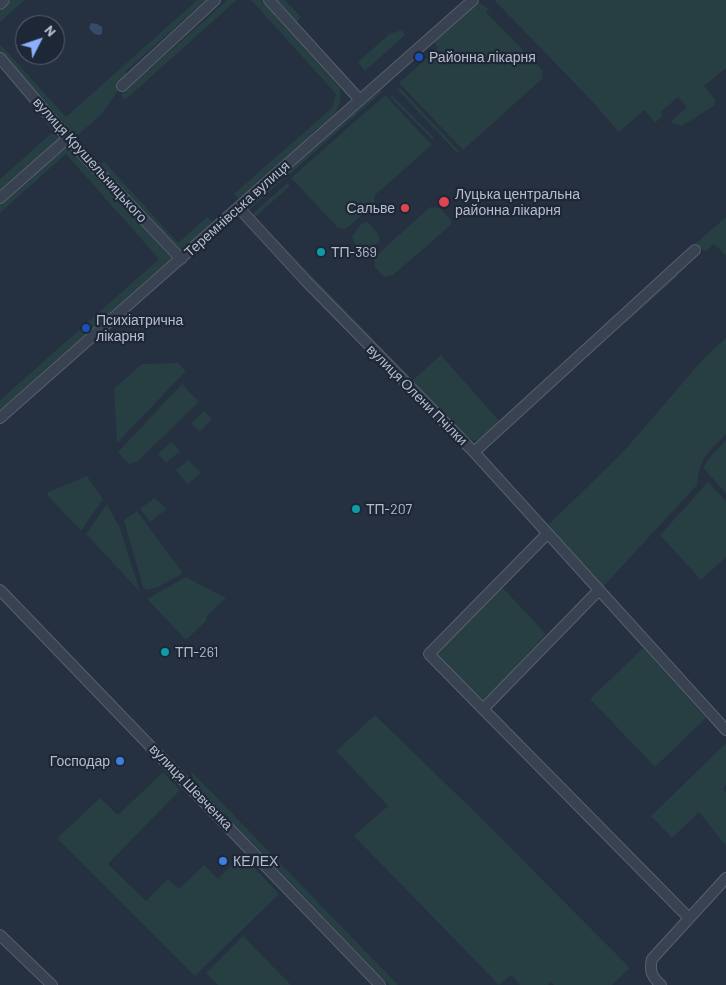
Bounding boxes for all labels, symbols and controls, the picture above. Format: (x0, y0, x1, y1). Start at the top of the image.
north arrow (15, 15, 65, 65)
text: N (41, 21, 60, 40)
place label: Районна лікарня (429, 49, 536, 65)
marker: Районна лікарня (413, 51, 425, 63)
street label: вулиця Крушельницького (29, 94, 151, 226)
street label: Теремнівська вулиця (181, 157, 293, 261)
place label: Луцька центральна районна лікарня (455, 186, 580, 218)
marker: Луцька центральна районна лікарня (437, 195, 451, 209)
place label: Сальве (346, 200, 395, 216)
marker: Сальве (399, 202, 411, 214)
place label: ТП-369 (331, 244, 377, 260)
marker: ТП-369 (315, 246, 327, 258)
place label: Психіатрична лікарня (96, 312, 183, 344)
marker: Психіатрична лікарня (80, 322, 92, 334)
street label: вулиця Олени Пчілки (363, 341, 471, 449)
place label: ТП-207 (366, 501, 412, 517)
marker: ТП-207 (350, 503, 362, 515)
place label: ТП-261 (175, 644, 218, 660)
marker: ТП-261 (159, 646, 171, 658)
street label: вулиця Шевченка (146, 741, 236, 833)
place label: Господар (50, 753, 110, 769)
marker: Господар (114, 755, 126, 767)
place label: КЕЛЕХ (233, 853, 278, 869)
marker: КЕЛЕХ (217, 855, 229, 867)

